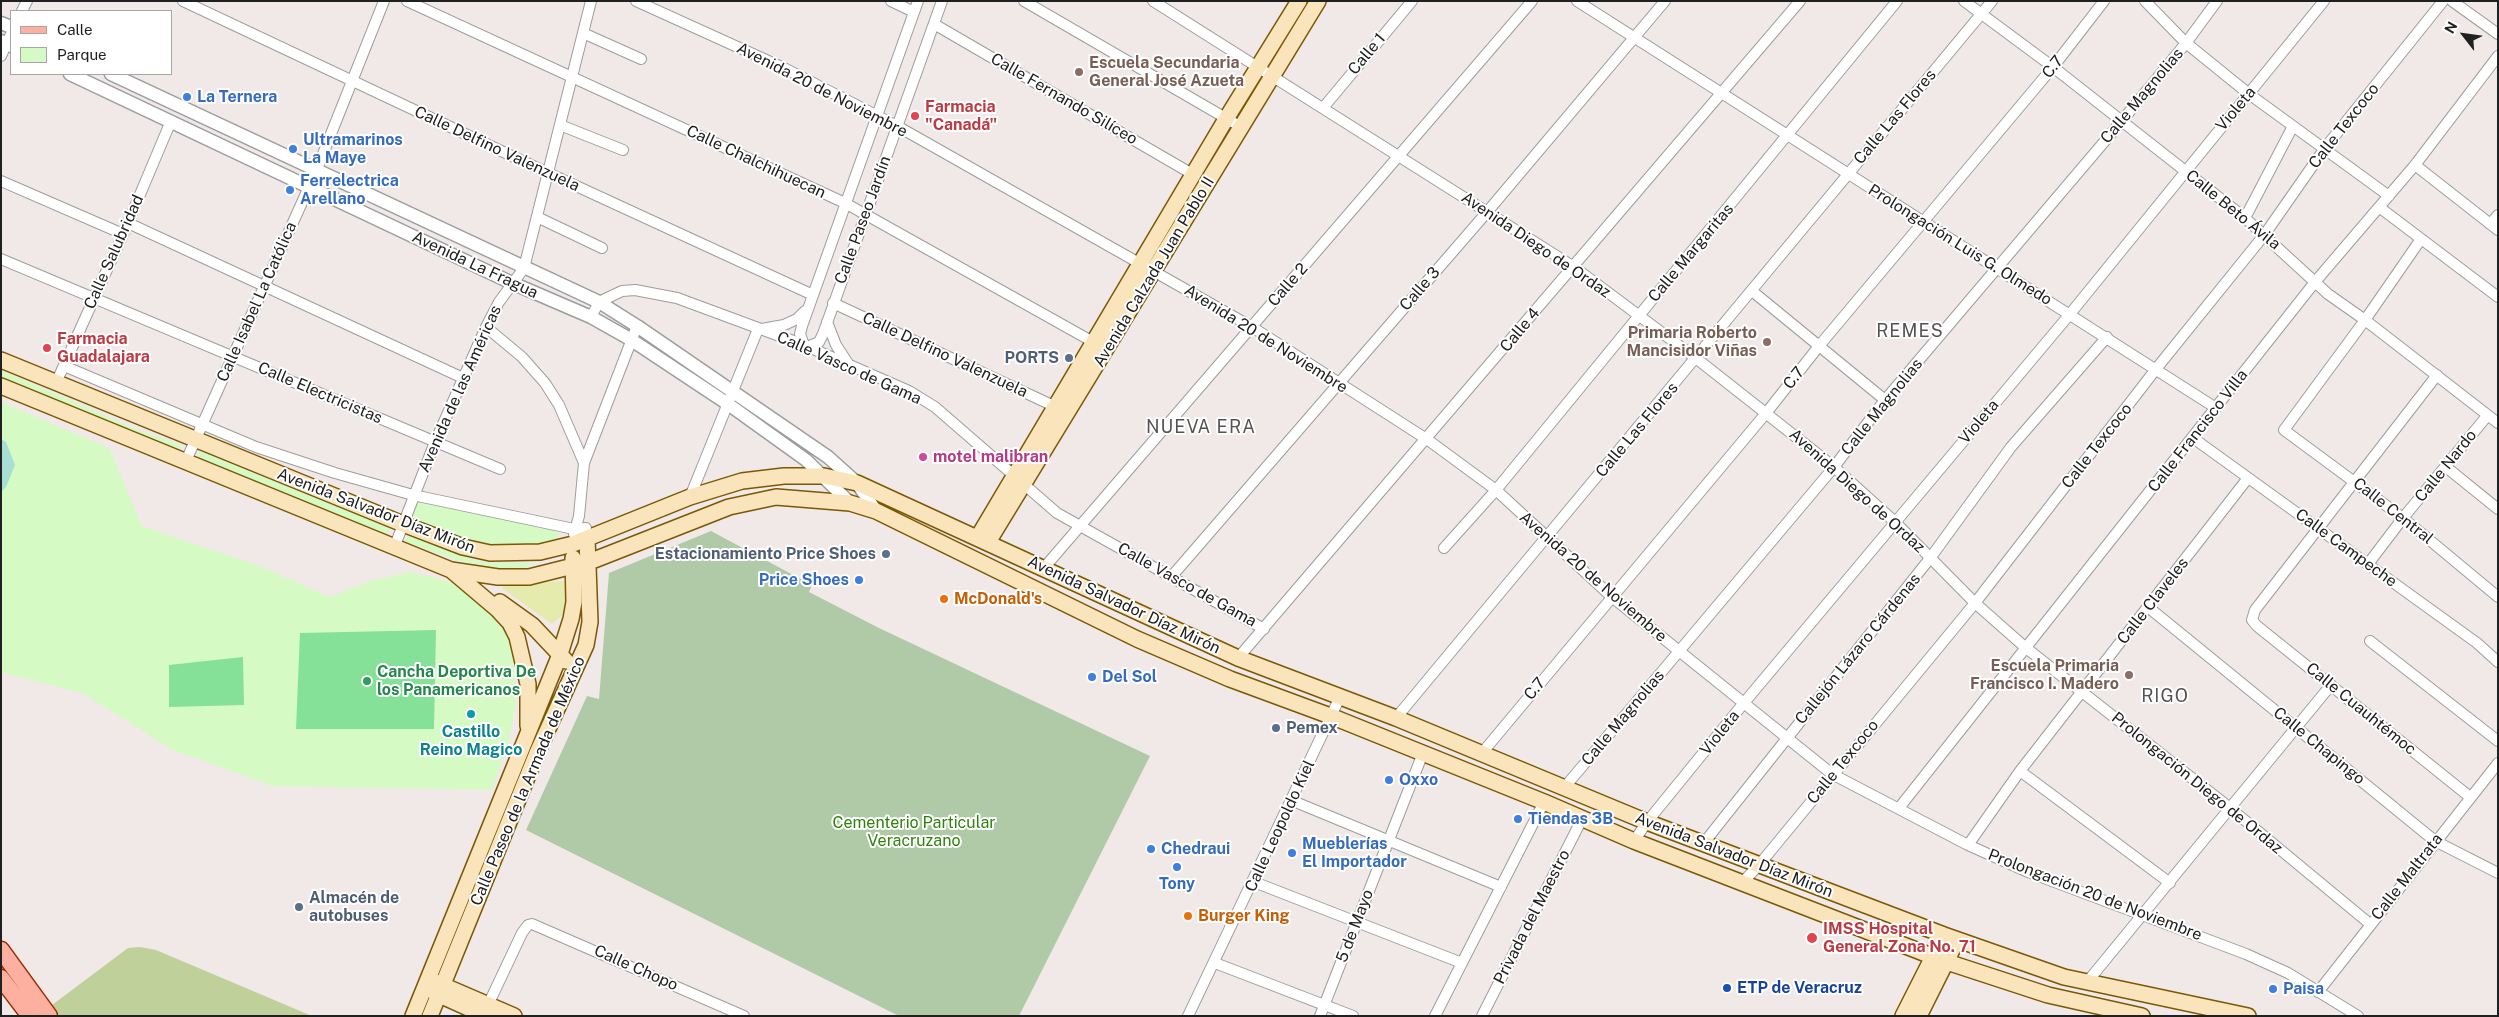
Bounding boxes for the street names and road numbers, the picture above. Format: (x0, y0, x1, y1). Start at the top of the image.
street label: Calle 1 (1344, 29, 1390, 79)
street label: Avenida 20 de Noviembre (733, 39, 911, 141)
street label: Calle Magnolias (2097, 44, 2187, 148)
street label: Calle Fernando Silíceo (987, 49, 1141, 149)
street label: C.7 (2038, 52, 2068, 82)
street label: Calle Las Flores (1850, 66, 1940, 168)
street label: Calle Texcoco (2305, 80, 2383, 172)
street label: Violeta (2212, 83, 2260, 135)
street label: Calle Delfino Valenzuela (411, 102, 583, 196)
street label: Calle Chalchihuecan (683, 121, 829, 203)
street label: Calle Paseo Jardín (831, 153, 895, 287)
street label: Calle Beto Ávila (2182, 166, 2284, 254)
street label: Avenida Calzada Juan Pablo II (1089, 173, 1219, 371)
street label: Prolongación Luis G. Olmedo (1865, 180, 2055, 310)
street label: Avenida Diego de Ordaz (1458, 188, 1614, 302)
street label: Calle Salubridad (80, 192, 148, 312)
street label: Calle Margaritas (1644, 200, 1738, 306)
street label: Calle Isabel La Católica (213, 219, 301, 385)
street label: Avenida La Fragua (409, 227, 541, 303)
street label: Calle 2 (1264, 259, 1312, 311)
street label: Calle 3 (1396, 263, 1444, 315)
street label: Avenida 20 de Noviembre (1181, 281, 1351, 397)
street label: Avenida de las Américas (414, 303, 506, 475)
street label: Calle 4 (1496, 304, 1544, 356)
street label: Calle Delfino Valenzuela (859, 308, 1031, 402)
street label: Calle Vasco de Gama (774, 328, 924, 408)
street label: Calle Magnolias (1837, 355, 1927, 459)
street label: Calle Electricistas (255, 358, 385, 428)
street label: C.7 (1779, 363, 1809, 393)
street label: Calle Francisco Villa (2144, 366, 2252, 496)
street label: Calle Las Flores (1592, 379, 1682, 481)
street label: Violeta (1955, 396, 2003, 448)
street label: Calle Texcoco (2058, 400, 2136, 492)
street label: Avenida Diego de Ordaz (1785, 425, 1929, 557)
street label: Calle Nardo (2411, 426, 2481, 506)
street label: Avenida Salvador Díaz Mirón (274, 464, 478, 558)
street label: Calle Central (2349, 474, 2437, 548)
street label: Calle Campeche (2291, 505, 2401, 591)
street label: Avenida 20 de Noviembre (1515, 508, 1671, 646)
street label: Calle Vasco de Gama (1114, 539, 1260, 631)
street label: Avenida Salvador Díaz Mirón (1025, 552, 1223, 658)
street label: Calle Claveles (2113, 554, 2193, 648)
street label: Callejón Lázaro Cárdenas (1791, 570, 1925, 728)
street label: Calle Paseo de la Armada de México (467, 653, 589, 909)
street label: Calle Cuauhtémoc (2302, 659, 2420, 759)
street label: Calle Magnolias (1578, 666, 1668, 770)
street label: C.7 (1520, 674, 1550, 704)
street label: Calle Chapingo (2269, 703, 2369, 789)
street label: Violeta (1696, 707, 1744, 759)
street label: Prolongación Diego de Ordaz (2108, 708, 2286, 858)
street label: Calle Texcoco (1803, 716, 1883, 808)
street label: Calle Leopoldo Kiel (1241, 757, 1319, 895)
street label: Avenida Salvador Díaz Mirón (1632, 808, 1836, 902)
street label: Calle Maltrata (2367, 830, 2447, 924)
street label: Prolongación 20 de Noviembre (1985, 845, 2205, 945)
street label: Privada del Maestro (1490, 847, 1574, 987)
street label: 5 de Mayo (1332, 887, 1378, 965)
street label: Calle Chopo (591, 941, 681, 995)

